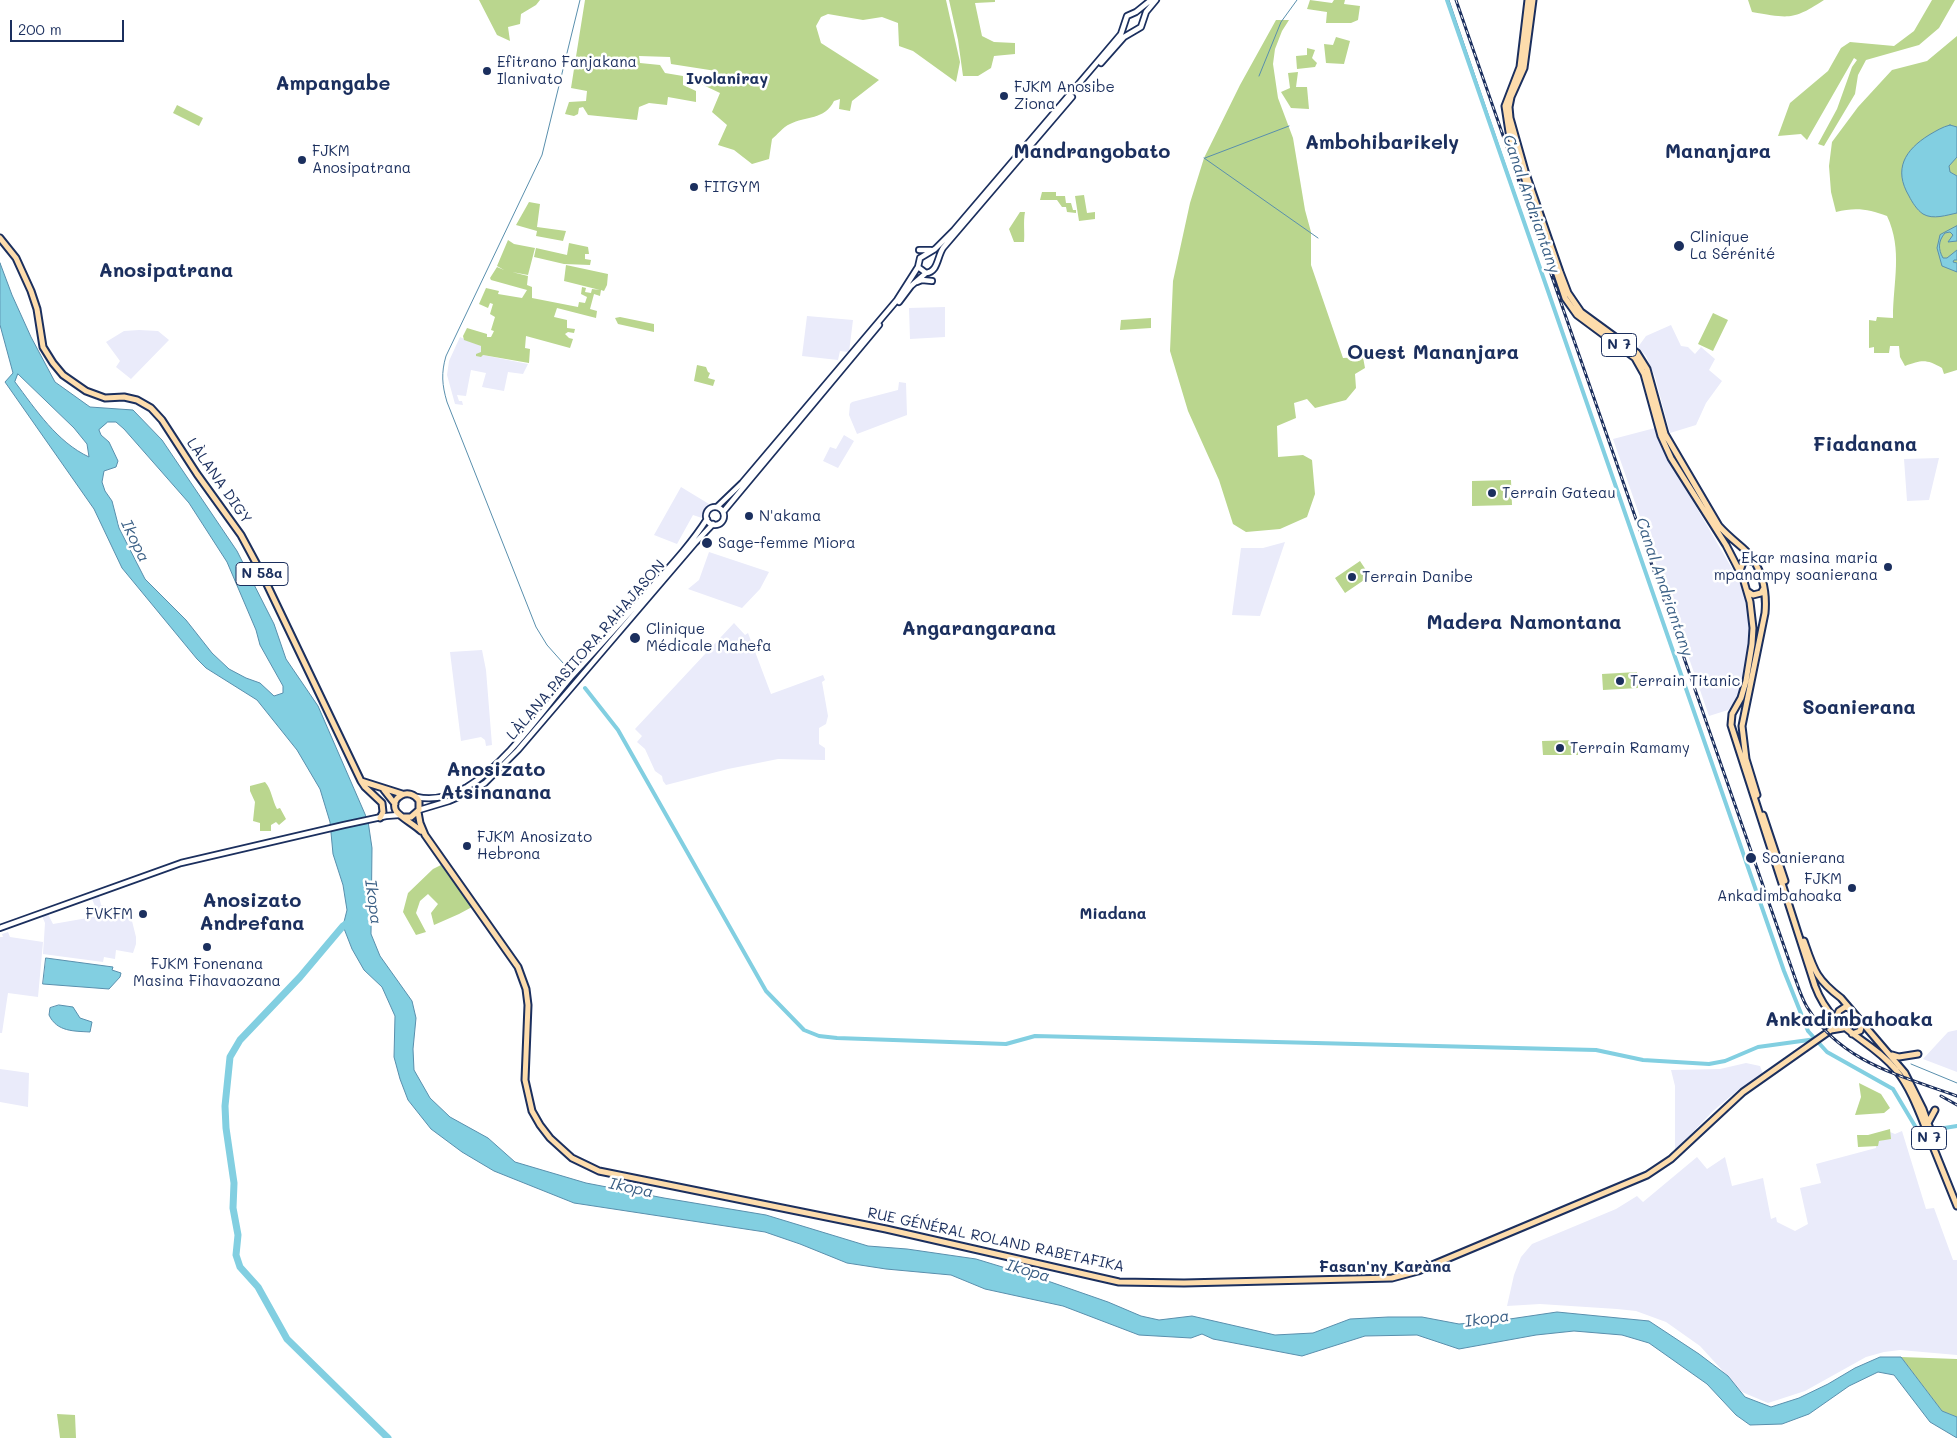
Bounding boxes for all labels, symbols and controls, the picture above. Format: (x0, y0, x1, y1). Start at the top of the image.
scale bar (12, 10, 126, 42)
text: 200 m (18, 19, 62, 39)
place label: Efitrano Fanjakana Ilanivato (497, 53, 637, 88)
marker: Efitrano Fanjakana Ilanivato (481, 65, 493, 77)
district label: Ivolaniray (686, 69, 768, 89)
district label: Ampangabe (275, 72, 391, 96)
place label: FJKM Anosibe Ziona (1014, 78, 1115, 113)
marker: FJKM Anosibe Ziona (998, 90, 1010, 102)
district label: Ambohibarikely (1305, 131, 1459, 155)
water label: Canal Andriantany (1498, 132, 1564, 276)
district label: Mandrangobato (1014, 140, 1170, 164)
district label: Mananjara (1665, 140, 1771, 164)
place label: FJKM Anosipatrana (312, 142, 411, 177)
marker: FJKM Anosipatrana (296, 154, 308, 166)
place label: FITGYM (704, 178, 760, 196)
marker: FITGYM (688, 181, 700, 193)
place label: Clinique La Sérénité (1690, 228, 1775, 263)
marker: Clinique La Sérénité (1672, 239, 1686, 253)
district label: Anosipatrana (99, 259, 233, 283)
road number: N 7 (1602, 334, 1636, 356)
district label: Ouest Mananjara (1347, 341, 1519, 365)
district label: Fiadanana (1813, 433, 1917, 457)
street label: LÀLANA DIGY (183, 435, 255, 527)
place label: Terrain Gateau (1502, 484, 1616, 502)
marker: Terrain Gateau (1486, 487, 1498, 499)
place label: N'akama (759, 507, 821, 525)
marker: N'akama (743, 510, 755, 522)
water label: Canal Andriantany (1631, 515, 1697, 659)
water label: Ikopa (117, 517, 153, 565)
place label: Sage-femme Miora (718, 534, 856, 552)
marker: Sage-femme Miora (700, 536, 714, 550)
place label: Ekar masina maria mpanampy soanierana (1714, 549, 1878, 584)
street label: LÀLANA PASITORA RAHAJASON (503, 556, 669, 744)
marker: Ekar masina maria mpanampy soanierana (1882, 561, 1894, 573)
road number: N 58a (236, 562, 288, 586)
place label: Terrain Danibe (1362, 568, 1473, 586)
marker: Terrain Danibe (1346, 571, 1358, 583)
district label: Madera Namontana (1427, 611, 1621, 635)
district label: Angarangarana (902, 617, 1056, 641)
place label: Clinique Médicale Mahefa (646, 620, 772, 655)
marker: Clinique Médicale Mahefa (628, 631, 642, 645)
place label: Terrain Titanic (1630, 672, 1740, 690)
marker: Terrain Titanic (1614, 675, 1626, 687)
district label: Soanierana (1802, 696, 1916, 720)
place label: Terrain Ramamy (1570, 739, 1690, 757)
marker: Terrain Ramamy (1554, 742, 1566, 754)
district label: Anosizato Atsinanana (441, 758, 551, 805)
place label: FJKM Anosizato Hebrona (477, 828, 592, 863)
marker: FJKM Anosizato Hebrona (461, 840, 473, 852)
place label: Soanierana (1762, 849, 1845, 867)
marker: Soanierana (1744, 851, 1758, 865)
place label: FJKM Ankadimbahoaka (1717, 870, 1842, 905)
water label: Ikopa (360, 878, 386, 926)
marker: FJKM Ankadimbahoaka (1846, 882, 1858, 894)
district label: Anosizato Andrefana (199, 889, 305, 936)
district label: Miadana (1079, 904, 1147, 924)
place label: FVKFM (86, 905, 133, 923)
marker: FVKFM (137, 908, 149, 920)
marker: FJKM Fonenana Masina Fihavaozana (201, 941, 213, 953)
place label: FJKM Fonenana Masina Fihavaozana (133, 955, 281, 990)
district label: Ankadimbahoaka (1765, 1008, 1933, 1032)
road number: N 7 (1912, 1126, 1946, 1150)
water label: Ikopa (607, 1174, 655, 1202)
street label: RUE GÉNÉRAL ROLAND RABETAFIKA (866, 1204, 1126, 1276)
water label: Ikopa (1004, 1256, 1052, 1286)
district label: Fasan'ny Karàna (1319, 1257, 1451, 1277)
water label: Ikopa (1463, 1306, 1511, 1332)

